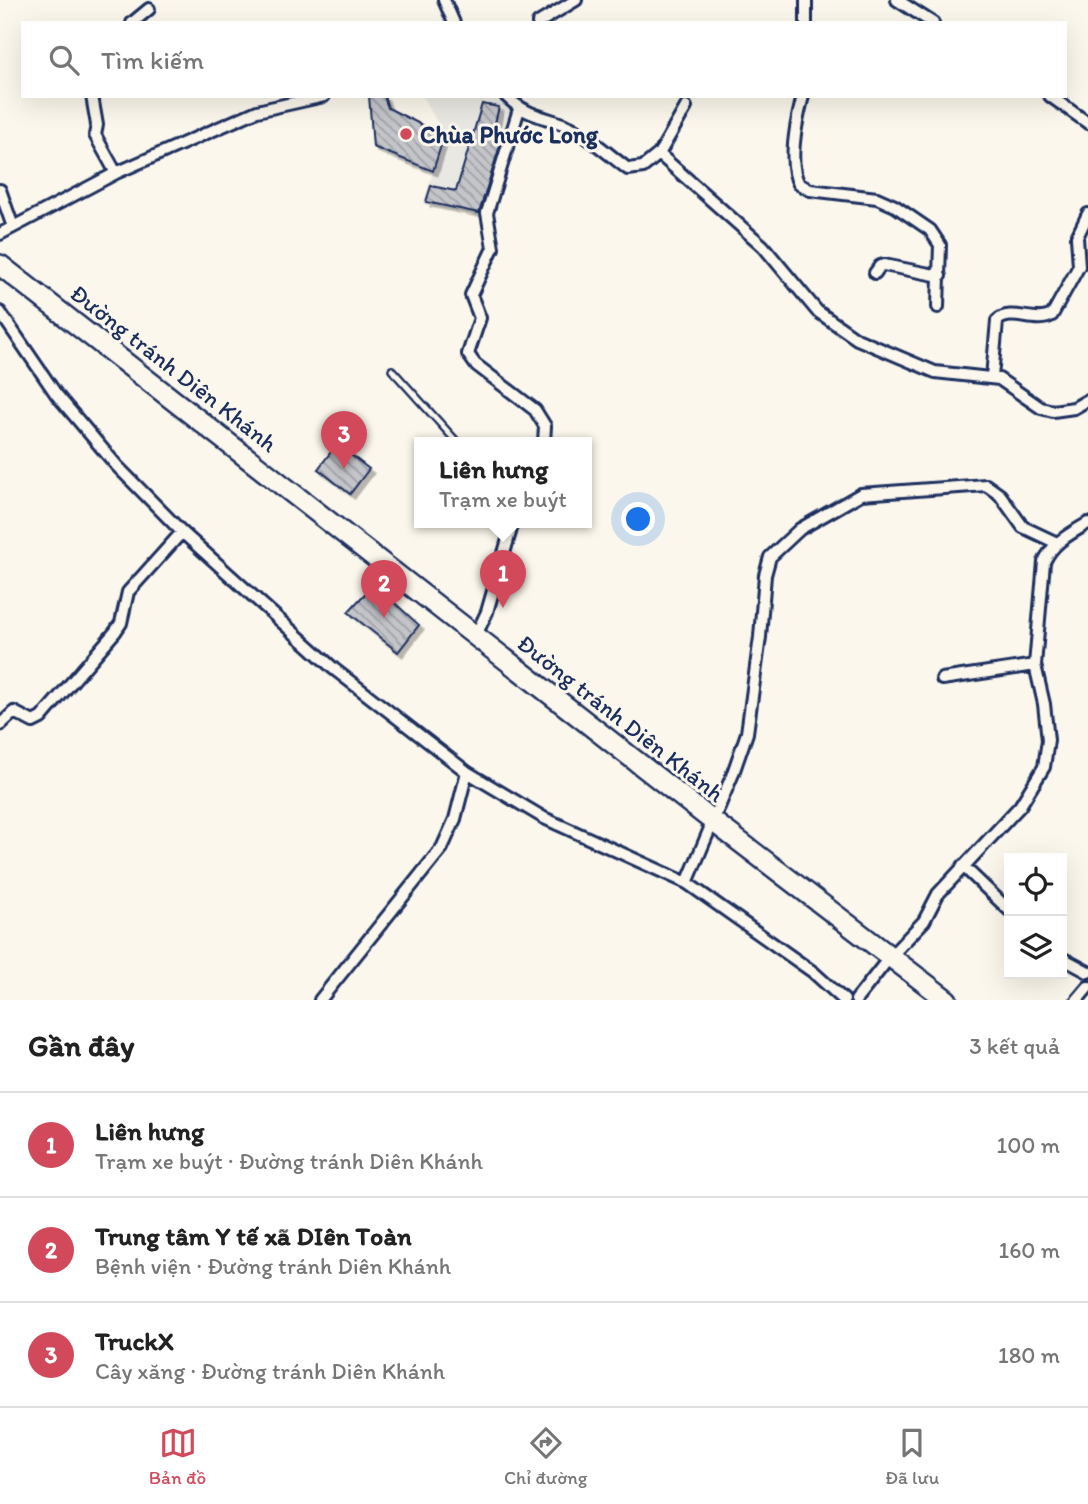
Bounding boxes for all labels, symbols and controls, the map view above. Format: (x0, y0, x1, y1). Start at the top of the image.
search box (21, 21, 1067, 98)
icon: search (45, 41, 83, 79)
text: Tìm kiếm (101, 44, 204, 76)
place label: Chùa Phước Long (420, 120, 599, 150)
marker: Chùa Phước Long (398, 126, 414, 142)
street label: Đường tránh Diên Khánh (65, 278, 283, 458)
pin: 3 (321, 411, 367, 469)
popup (414, 437, 592, 528)
text: Liên hưng (439, 453, 548, 485)
text: Trạm xe buýt (439, 485, 567, 513)
your location (621, 502, 655, 536)
pin: 1 (480, 550, 526, 608)
pin: 2 (361, 560, 407, 618)
street label: Đường tránh Diên Khánh (512, 628, 730, 808)
map controls (1004, 853, 1067, 979)
button: locate (1004, 853, 1067, 916)
button: layers (1004, 916, 1067, 979)
text: Gần đây (28, 1027, 134, 1064)
text: 3 kết quả (969, 1032, 1060, 1060)
text: Liên hưng (95, 1115, 204, 1147)
text: 1 (46, 1131, 56, 1159)
text: 100 m (996, 1131, 1060, 1159)
text: Trạm xe buýt · Đường tránh Diên Khánh (95, 1147, 483, 1175)
text: Trung tâm Y tế xã DIên Toàn (95, 1220, 412, 1252)
text: 2 (45, 1236, 57, 1264)
text: 160 m (998, 1236, 1060, 1264)
text: Bệnh viện · Đường tránh Diên Khánh (95, 1252, 451, 1280)
text: TruckX (95, 1325, 174, 1357)
text: 3 (45, 1341, 57, 1369)
text: 180 m (998, 1341, 1060, 1369)
text: Cây xăng · Đường tránh Diên Khánh (95, 1357, 445, 1385)
tab: Bản đồ (149, 1424, 206, 1489)
tab: Chỉ đường (504, 1424, 587, 1489)
tab: Đã lưu (885, 1424, 939, 1489)

